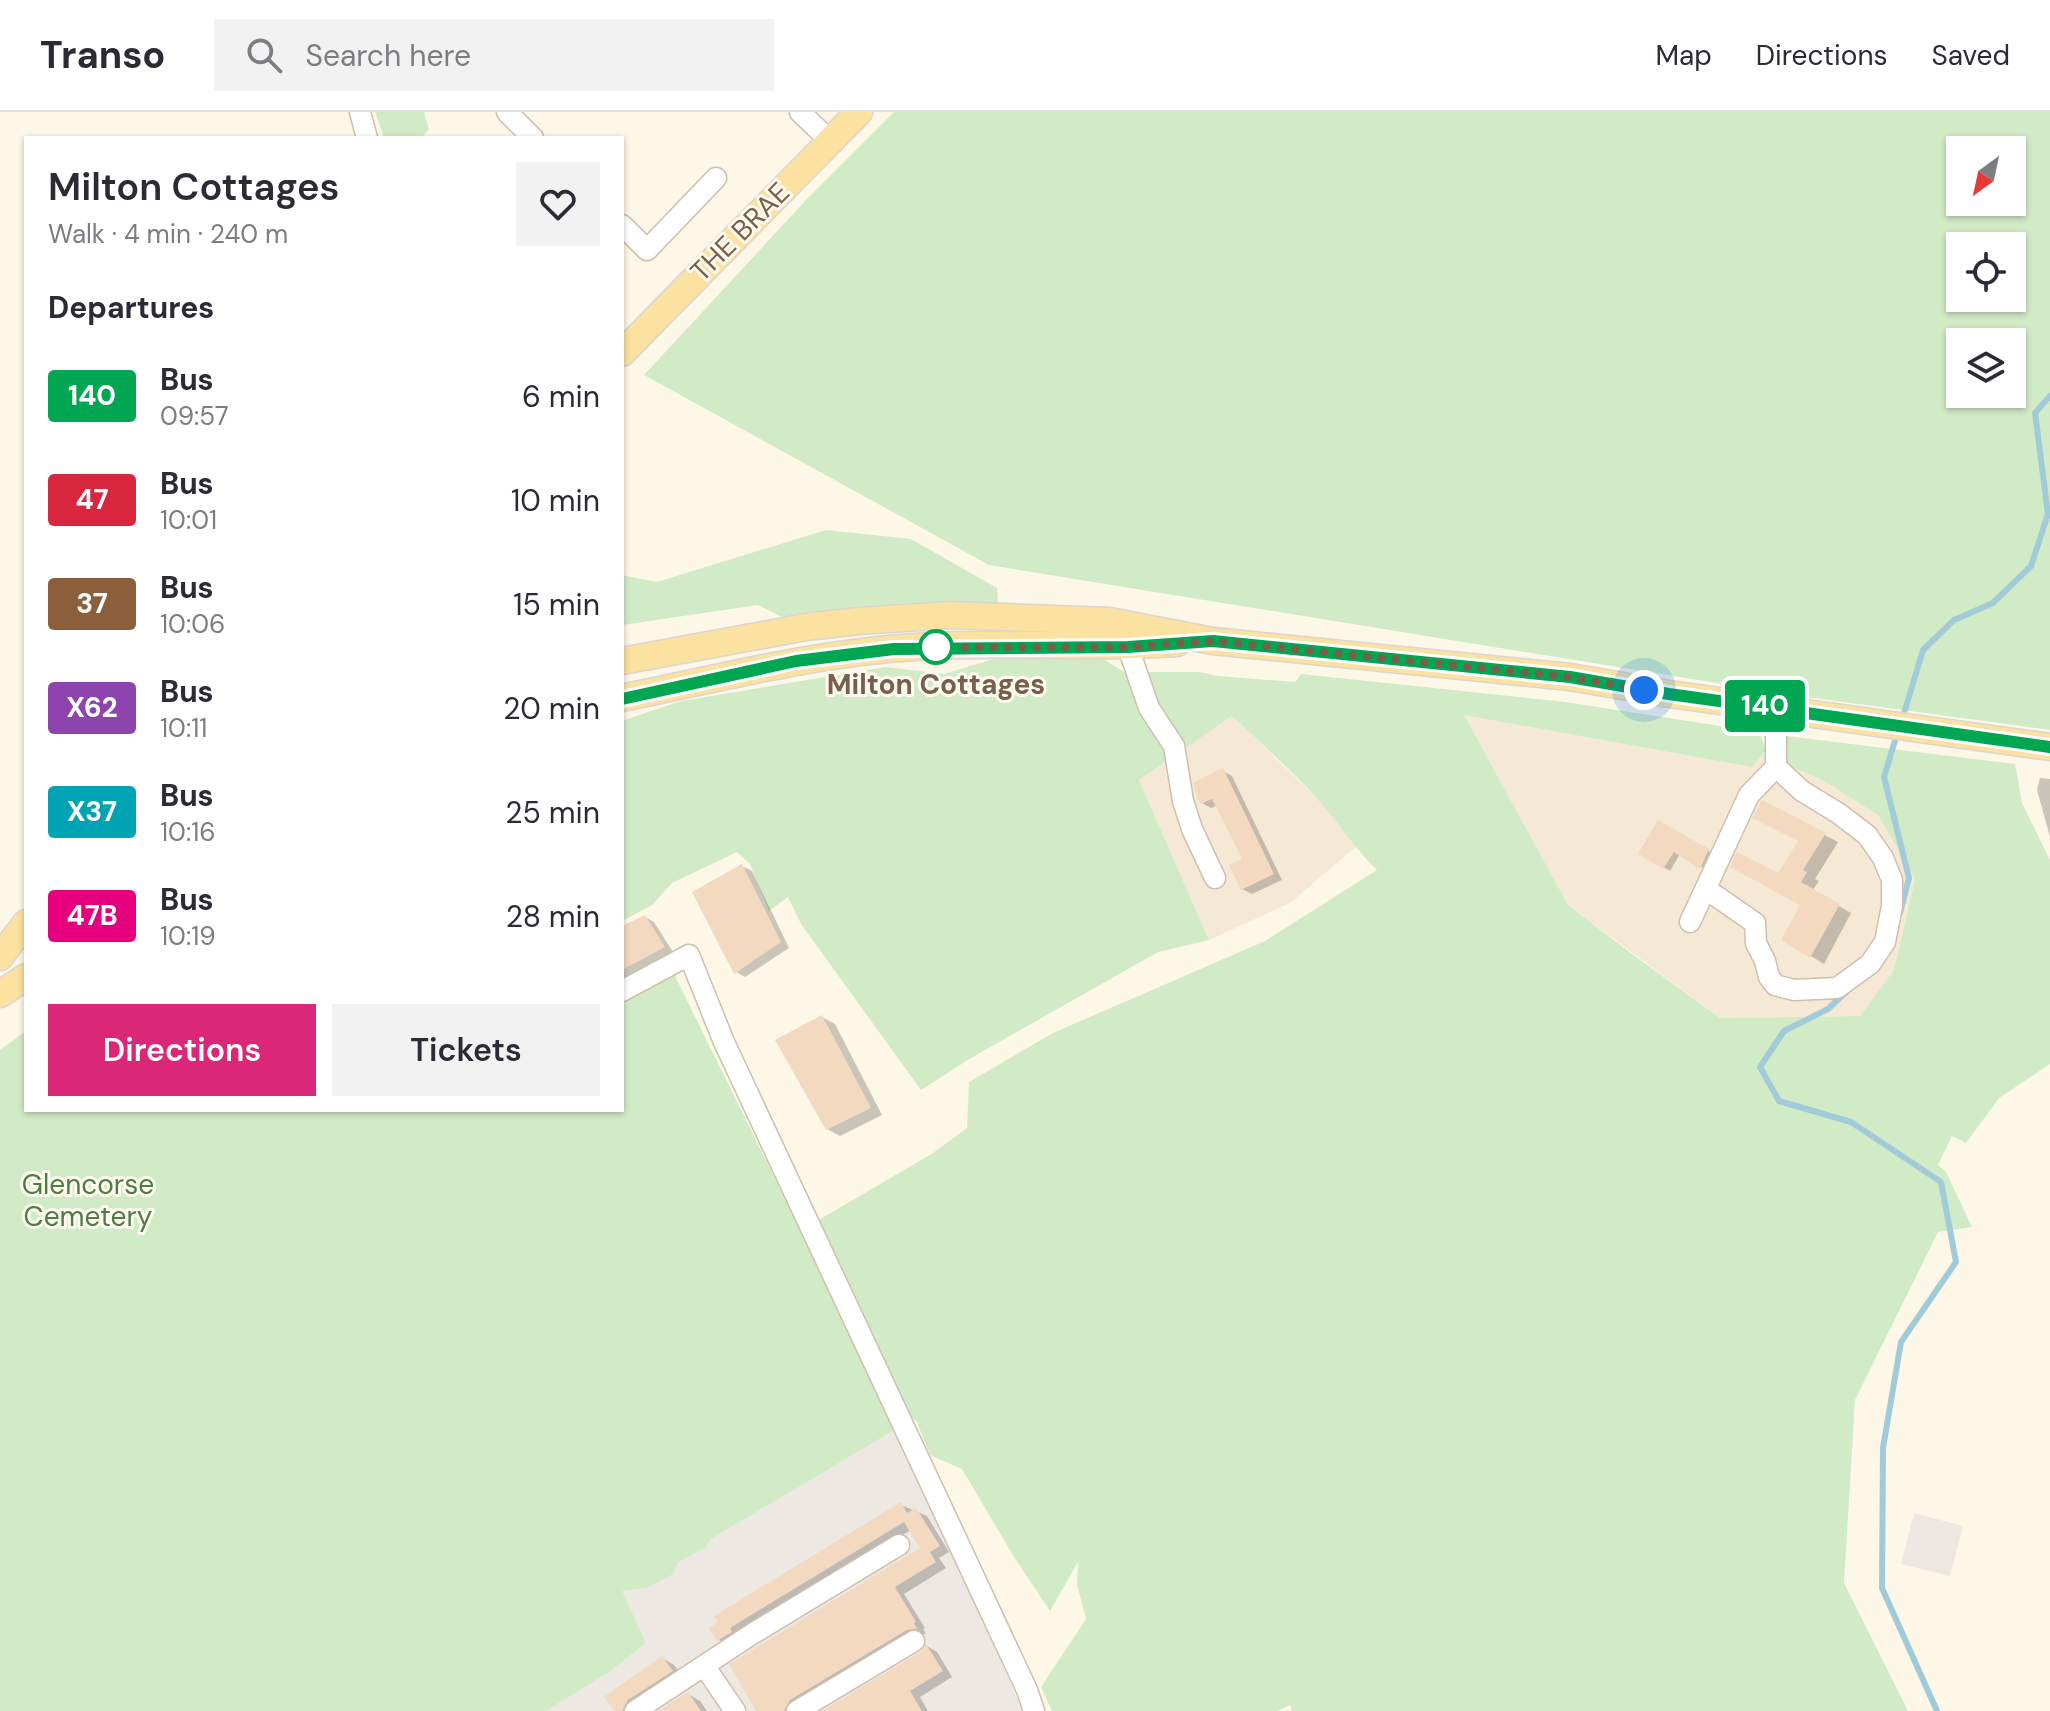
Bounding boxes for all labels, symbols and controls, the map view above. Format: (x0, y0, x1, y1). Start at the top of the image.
search box (214, 19, 774, 91)
text: Transo (40, 30, 166, 80)
icon: search (242, 33, 286, 77)
text: Search here (306, 36, 471, 75)
text: Map (1655, 37, 1712, 74)
text: Directions (1756, 37, 1888, 74)
text: Saved (1932, 37, 2010, 74)
north arrow (1946, 136, 2026, 216)
map controls (1946, 136, 2026, 408)
text: Milton Cottages (48, 162, 339, 212)
button: heart (516, 162, 600, 246)
street label: THE BRAE (682, 174, 798, 290)
text: Walk · 4 min · 240 m (48, 217, 288, 251)
button: locate (1946, 232, 2026, 312)
text: Departures (48, 288, 214, 327)
button: layers (1946, 328, 2026, 408)
text: Bus (160, 360, 214, 399)
text: 140 (68, 377, 116, 414)
text: 6 min (522, 377, 600, 416)
text: 09:57 (160, 399, 229, 433)
text: Bus (160, 464, 214, 503)
text: 47 (75, 481, 109, 518)
text: 10 min (511, 481, 600, 520)
text: 10:01 (160, 503, 217, 537)
text: Bus (160, 568, 214, 607)
text: 37 (76, 585, 108, 622)
text: 15 min (513, 585, 600, 624)
text: 10:06 (160, 607, 225, 641)
marker: Milton Cottages (919, 630, 953, 664)
place label: Milton Cottages (827, 666, 1045, 703)
your location (1624, 670, 1664, 710)
text: Bus (160, 672, 214, 711)
line badge: 140 (1719, 680, 1811, 732)
text: 140 (1741, 687, 1789, 724)
text: X62 (66, 689, 118, 726)
text: 20 min (503, 689, 600, 728)
text: 10:11 (160, 711, 207, 745)
text: Bus (160, 776, 214, 815)
text: X37 (67, 793, 117, 830)
text: 25 min (505, 793, 600, 832)
text: 10:16 (160, 815, 216, 849)
text: Bus (160, 880, 214, 919)
text: 47B (66, 897, 118, 934)
text: 28 min (506, 897, 600, 936)
text: 10:19 (160, 919, 216, 953)
button: Directions (48, 1004, 316, 1096)
button: Tickets (332, 1004, 600, 1096)
park label: Glencorse Cemetery (22, 1166, 154, 1235)

